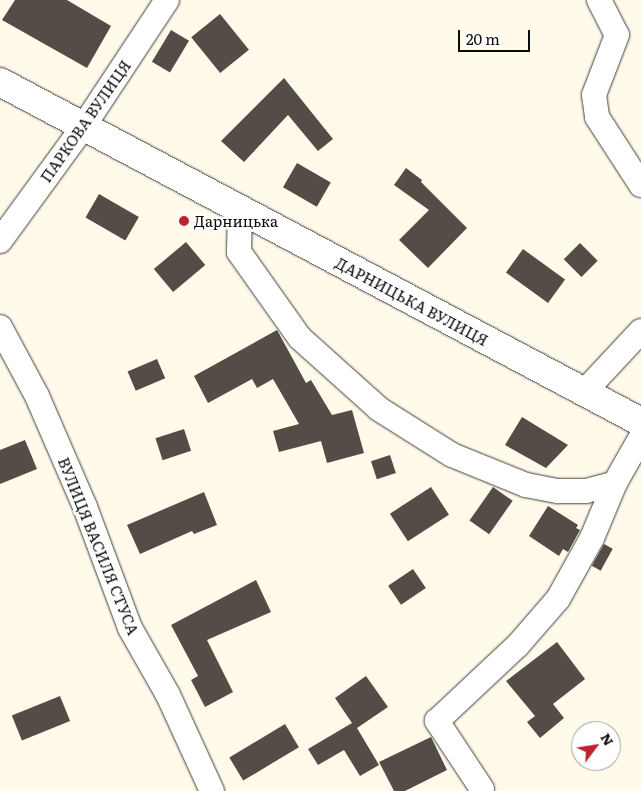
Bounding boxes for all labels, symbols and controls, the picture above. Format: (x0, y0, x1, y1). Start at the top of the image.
scale bar (461, 20, 534, 52)
text: 20 m (466, 27, 500, 50)
street label: ПАРКОВА ВУЛИЦЯ (36, 57, 134, 185)
place label: Дарницька (194, 212, 278, 230)
marker: Дарницька (178, 215, 190, 227)
street label: ДАРНИЦЬКА ВУЛИЦЯ (333, 253, 491, 349)
street label: ВУЛИЦЯ ВАСИЛЯ СТУСА (55, 455, 143, 637)
north arrow (571, 721, 621, 771)
text: N (596, 729, 620, 749)

